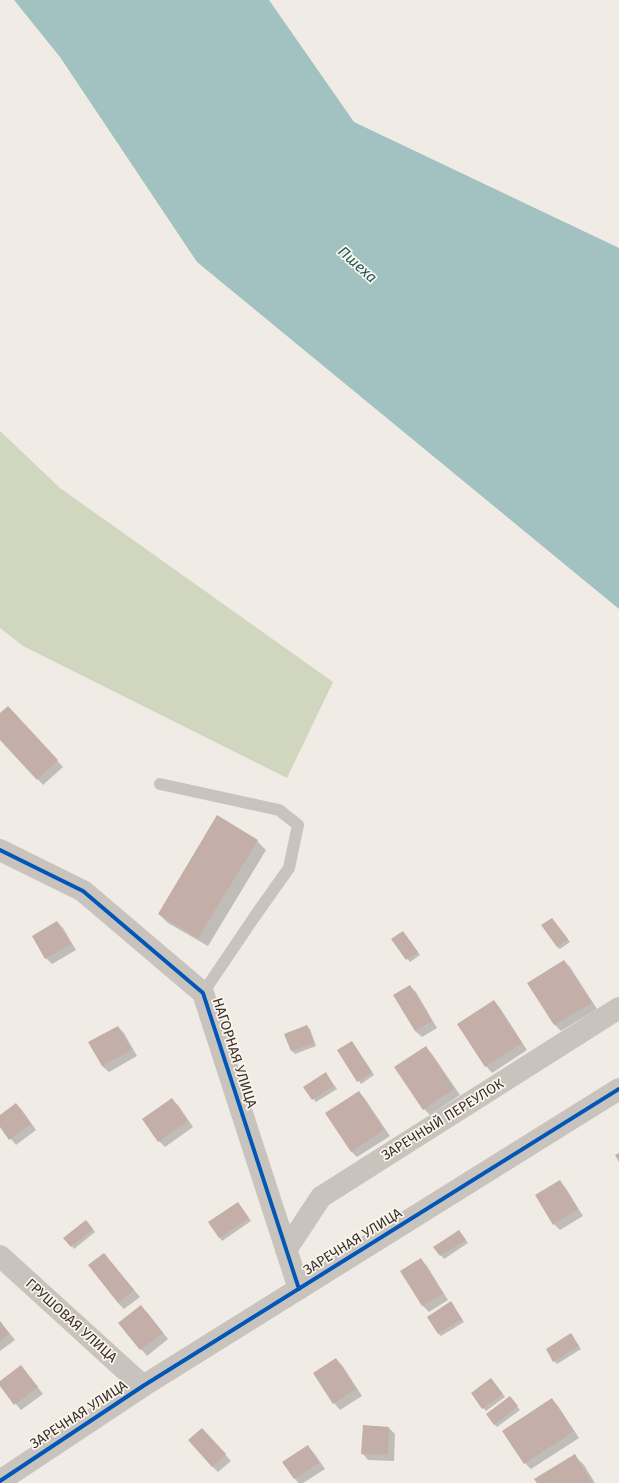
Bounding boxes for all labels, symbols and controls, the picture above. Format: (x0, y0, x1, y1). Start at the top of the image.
water label: Пшеха (334, 243, 380, 287)
street label: НАГОРНАЯ УЛИЦА (208, 996, 260, 1110)
street label: ЗАРЕЧНЫЙ ПЕРЕУЛОК (379, 1076, 507, 1164)
street label: ЗАРЕЧНАЯ УЛИЦА (301, 1205, 405, 1279)
street label: ГРУШОВАЯ УЛИЦА (22, 1276, 120, 1366)
street label: ЗАРЕЧНАЯ УЛИЦА (27, 1377, 131, 1453)

